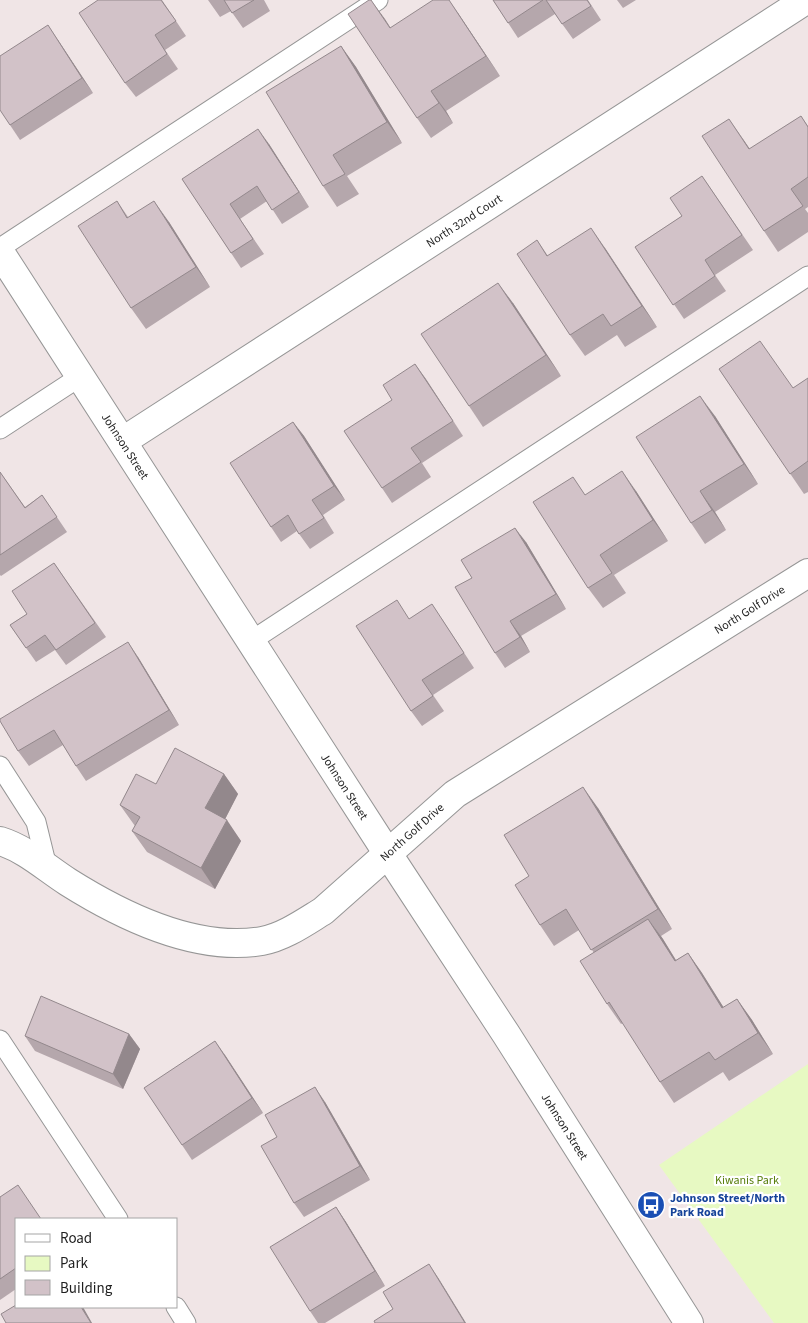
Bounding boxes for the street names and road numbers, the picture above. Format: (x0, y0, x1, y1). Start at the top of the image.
street label: North 32nd Court (423, 190, 505, 252)
street label: Johnson Street (97, 410, 153, 483)
street label: North Golf Drive (711, 581, 788, 638)
street label: Johnson Street (317, 750, 372, 823)
street label: North Golf Drive (376, 799, 448, 865)
street label: Johnson Street (537, 1090, 592, 1163)

